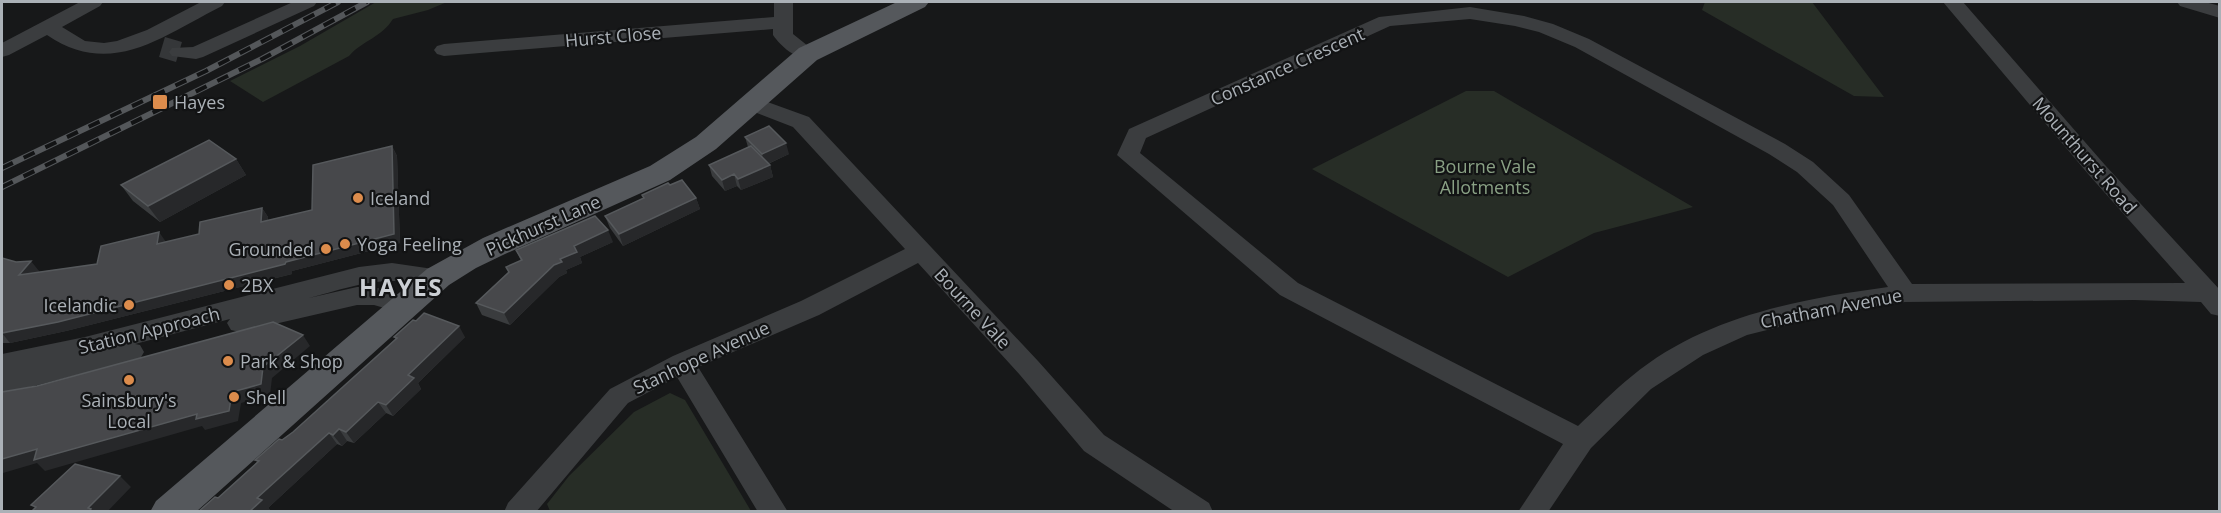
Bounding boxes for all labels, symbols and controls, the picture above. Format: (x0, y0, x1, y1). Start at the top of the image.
street label: Hurst Close (564, 20, 662, 52)
street label: Constance Crescent (1206, 21, 1368, 111)
place label: Hayes (174, 90, 225, 114)
street label: Mounthurst Road (2028, 91, 2142, 219)
marker: Hayes (151, 93, 169, 111)
park label: Bourne Vale Allotments (1434, 154, 1536, 199)
place label: Iceland (370, 186, 430, 210)
street label: Pickhurst Lane (482, 189, 604, 261)
marker: Iceland (351, 191, 365, 205)
place label: Yoga Feeling (357, 232, 462, 256)
place label: Grounded (229, 237, 314, 261)
marker: Yoga Feeling (338, 237, 352, 251)
marker: Grounded (319, 242, 333, 256)
street label: Bourne Vale (929, 262, 1017, 354)
district label: HAYES (359, 270, 443, 303)
place label: 2BX (241, 273, 274, 297)
marker: 2BX (222, 278, 236, 292)
street label: Chatham Avenue (1758, 282, 1904, 334)
place label: Icelandic (43, 293, 117, 317)
marker: Icelandic (122, 298, 136, 312)
street label: Station Approach (76, 301, 222, 359)
street label: Stanhope Avenue (629, 315, 773, 399)
place label: Park & Shop (240, 349, 343, 373)
marker: Park & Shop (221, 354, 235, 368)
marker: Sainsbury's Local (122, 373, 136, 387)
place label: Shell (246, 385, 286, 409)
place label: Sainsbury's Local (82, 388, 176, 433)
marker: Shell (227, 390, 241, 404)

